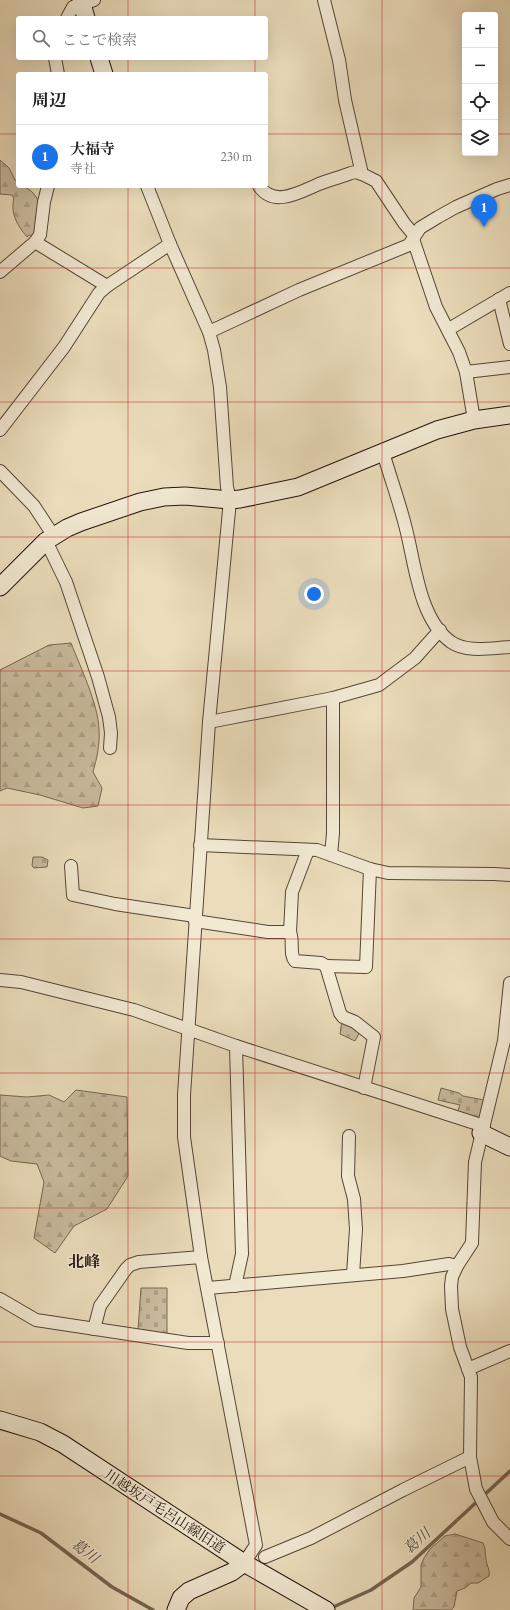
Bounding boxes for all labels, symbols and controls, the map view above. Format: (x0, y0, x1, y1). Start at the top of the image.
map controls (462, 12, 498, 156)
button: + (462, 12, 498, 48)
search box (16, 16, 268, 60)
icon: search (30, 27, 52, 49)
text: ここで検索 (62, 30, 137, 49)
button: − (462, 48, 498, 84)
button: locate (462, 84, 498, 120)
text: 周辺 (32, 89, 66, 111)
button: layers (462, 120, 498, 156)
text: 大福寺 (70, 139, 115, 158)
text: 1 (42, 148, 48, 165)
text: 230 m (221, 148, 252, 165)
text: 寺社 (70, 160, 96, 177)
pin: 1 (471, 194, 497, 227)
your location (304, 584, 324, 604)
district label: 北峰 (68, 1251, 100, 1272)
street label: 川越坂戸毛呂山線旧道 (101, 1465, 229, 1557)
water label: 葛川 (399, 1522, 436, 1558)
water label: 葛川 (68, 1534, 105, 1568)

